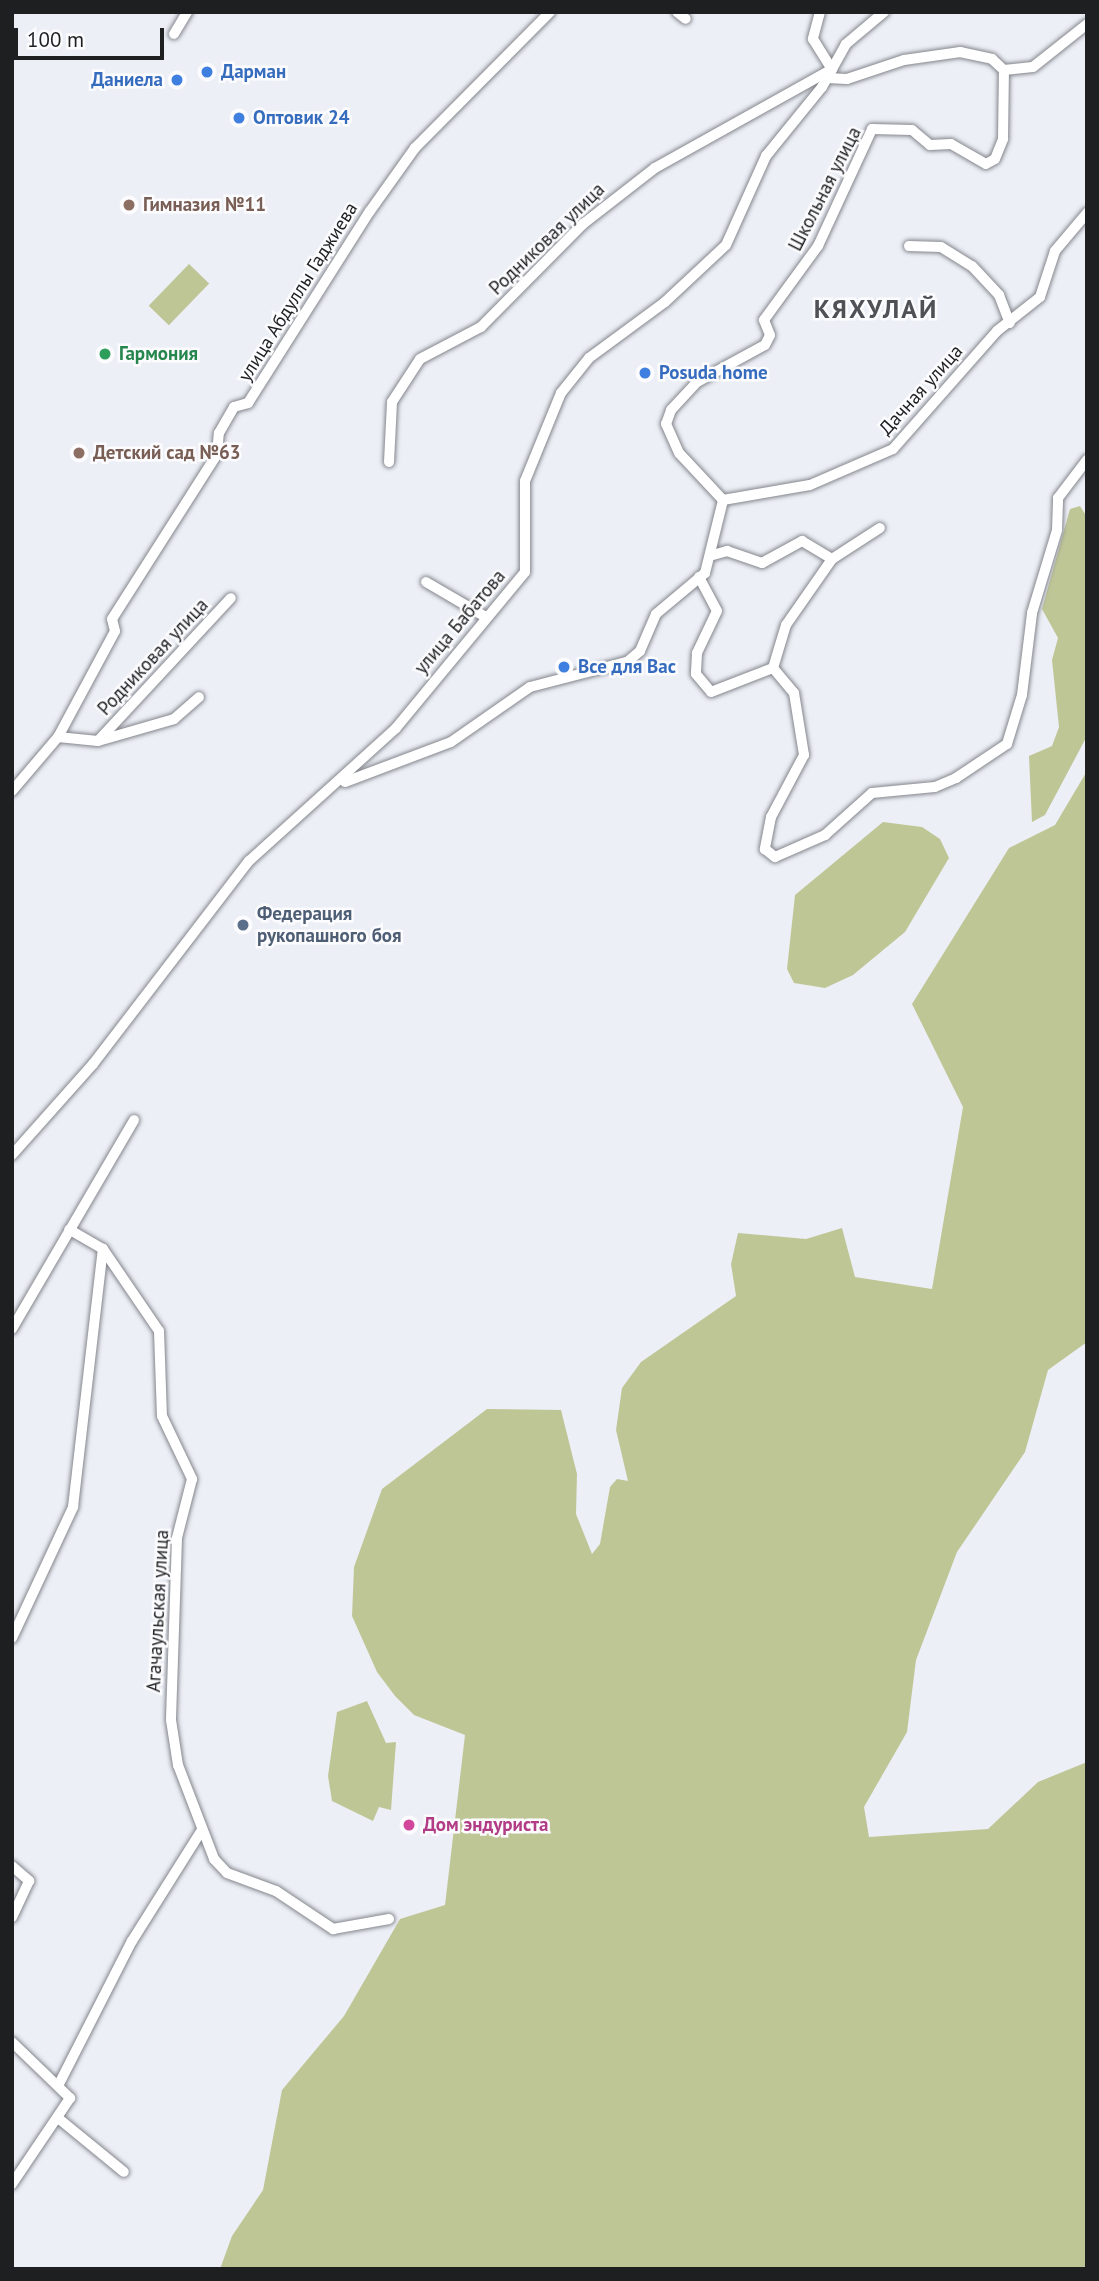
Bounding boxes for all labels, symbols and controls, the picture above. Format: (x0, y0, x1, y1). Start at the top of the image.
scale bar (18, 14, 168, 58)
text: 100 m (27, 26, 84, 53)
place label: Дарман (221, 61, 286, 83)
marker: Дарман (199, 64, 215, 80)
place label: Даниела (91, 69, 163, 91)
marker: Даниела (169, 72, 185, 88)
place label: Оптовик 24 (253, 107, 349, 129)
marker: Оптовик 24 (231, 110, 247, 126)
street label: Школьная улица (784, 123, 866, 255)
street label: Родниковая улица (485, 178, 609, 300)
place label: Гимназия №11 (143, 194, 266, 216)
marker: Гимназия №11 (121, 197, 137, 213)
street label: улица Абдуллы Гаджиева (233, 198, 363, 386)
district label: КЯХУЛАЙ (815, 293, 937, 325)
street label: Дачная улица (875, 340, 967, 440)
place label: Гармония (119, 343, 198, 365)
marker: Гармония (97, 346, 113, 362)
place label: Posuda home (659, 362, 768, 384)
marker: Posuda home (637, 365, 653, 381)
place label: Детский сад №63 (93, 442, 241, 464)
marker: Детский сад №63 (71, 445, 87, 461)
street label: улица Бабатова (410, 565, 510, 679)
street label: Родниковая улица (93, 594, 213, 720)
place label: Все для Вас (578, 656, 676, 678)
marker: Все для Вас (556, 659, 572, 675)
place label: Федерация рукопашного боя (257, 903, 402, 947)
marker: Федерация рукопашного боя (235, 917, 251, 933)
street label: Агачаульская улица (142, 1529, 174, 1693)
place label: Дом эндуриста (423, 1814, 548, 1836)
marker: Дом эндуриста (401, 1817, 417, 1833)

